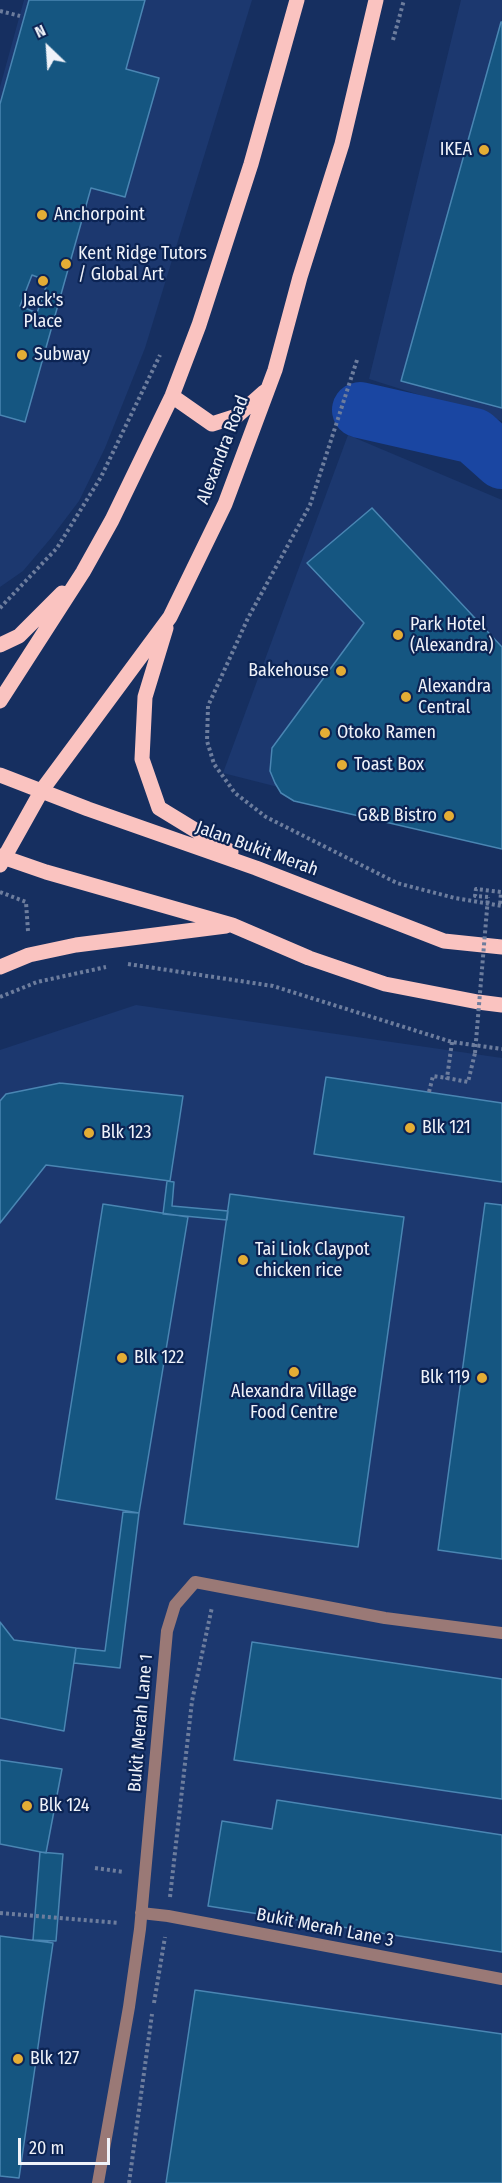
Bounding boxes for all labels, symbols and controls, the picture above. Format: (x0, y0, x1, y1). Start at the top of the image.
north arrow (18, 18, 78, 78)
text: N (32, 21, 49, 42)
place label: IKEA (440, 139, 472, 161)
marker: IKEA (477, 143, 491, 157)
place label: Anchorpoint (54, 204, 145, 226)
marker: Anchorpoint (35, 208, 49, 222)
place label: Kent Ridge Tutors / Global Art (78, 243, 207, 286)
marker: Kent Ridge Tutors / Global Art (59, 257, 73, 271)
marker: Jack's Place (36, 274, 50, 288)
place label: Jack's Place (23, 290, 63, 332)
place label: Subway (34, 344, 90, 366)
marker: Subway (15, 348, 29, 362)
street label: Alexandra Road (192, 393, 254, 507)
place label: Park Hotel (Alexandra) (410, 614, 494, 656)
marker: Park Hotel (Alexandra) (391, 628, 405, 642)
place label: Bakehouse (248, 660, 329, 682)
marker: Bakehouse (334, 664, 348, 678)
place label: Alexandra Central (418, 676, 491, 718)
marker: Alexandra Central (399, 690, 413, 704)
place label: Otoko Ramen (337, 722, 436, 744)
marker: Otoko Ramen (318, 726, 332, 740)
place label: Toast Box (354, 754, 424, 776)
marker: Toast Box (335, 758, 349, 772)
place label: G&B Bistro (357, 805, 437, 827)
marker: G&B Bistro (442, 809, 456, 823)
street label: Jalan Bukit Merah (193, 817, 321, 881)
place label: Blk 121 (422, 1117, 471, 1139)
marker: Blk 121 (403, 1121, 417, 1135)
place label: Blk 123 (101, 1122, 151, 1144)
marker: Blk 123 (82, 1126, 96, 1140)
place label: Tai Liok Claypot chicken rice (255, 1239, 370, 1282)
marker: Tai Liok Claypot chicken rice (236, 1253, 250, 1267)
place label: Blk 122 (134, 1347, 184, 1369)
marker: Blk 122 (115, 1351, 129, 1365)
marker: Alexandra Village Food Centre (287, 1365, 301, 1379)
place label: Blk 119 (420, 1367, 470, 1389)
marker: Blk 119 (475, 1371, 489, 1385)
place label: Alexandra Village Food Centre (231, 1381, 357, 1424)
street label: Bukit Merah Lane 1 (124, 1653, 158, 1793)
place label: Blk 124 (39, 1795, 90, 1817)
marker: Blk 124 (20, 1799, 34, 1813)
street label: Bukit Merah Lane 3 (254, 1904, 396, 1952)
place label: Blk 127 (30, 2048, 79, 2070)
marker: Blk 127 (11, 2052, 25, 2066)
scale bar (21, 2126, 112, 2164)
text: 20 m (29, 2137, 64, 2159)

